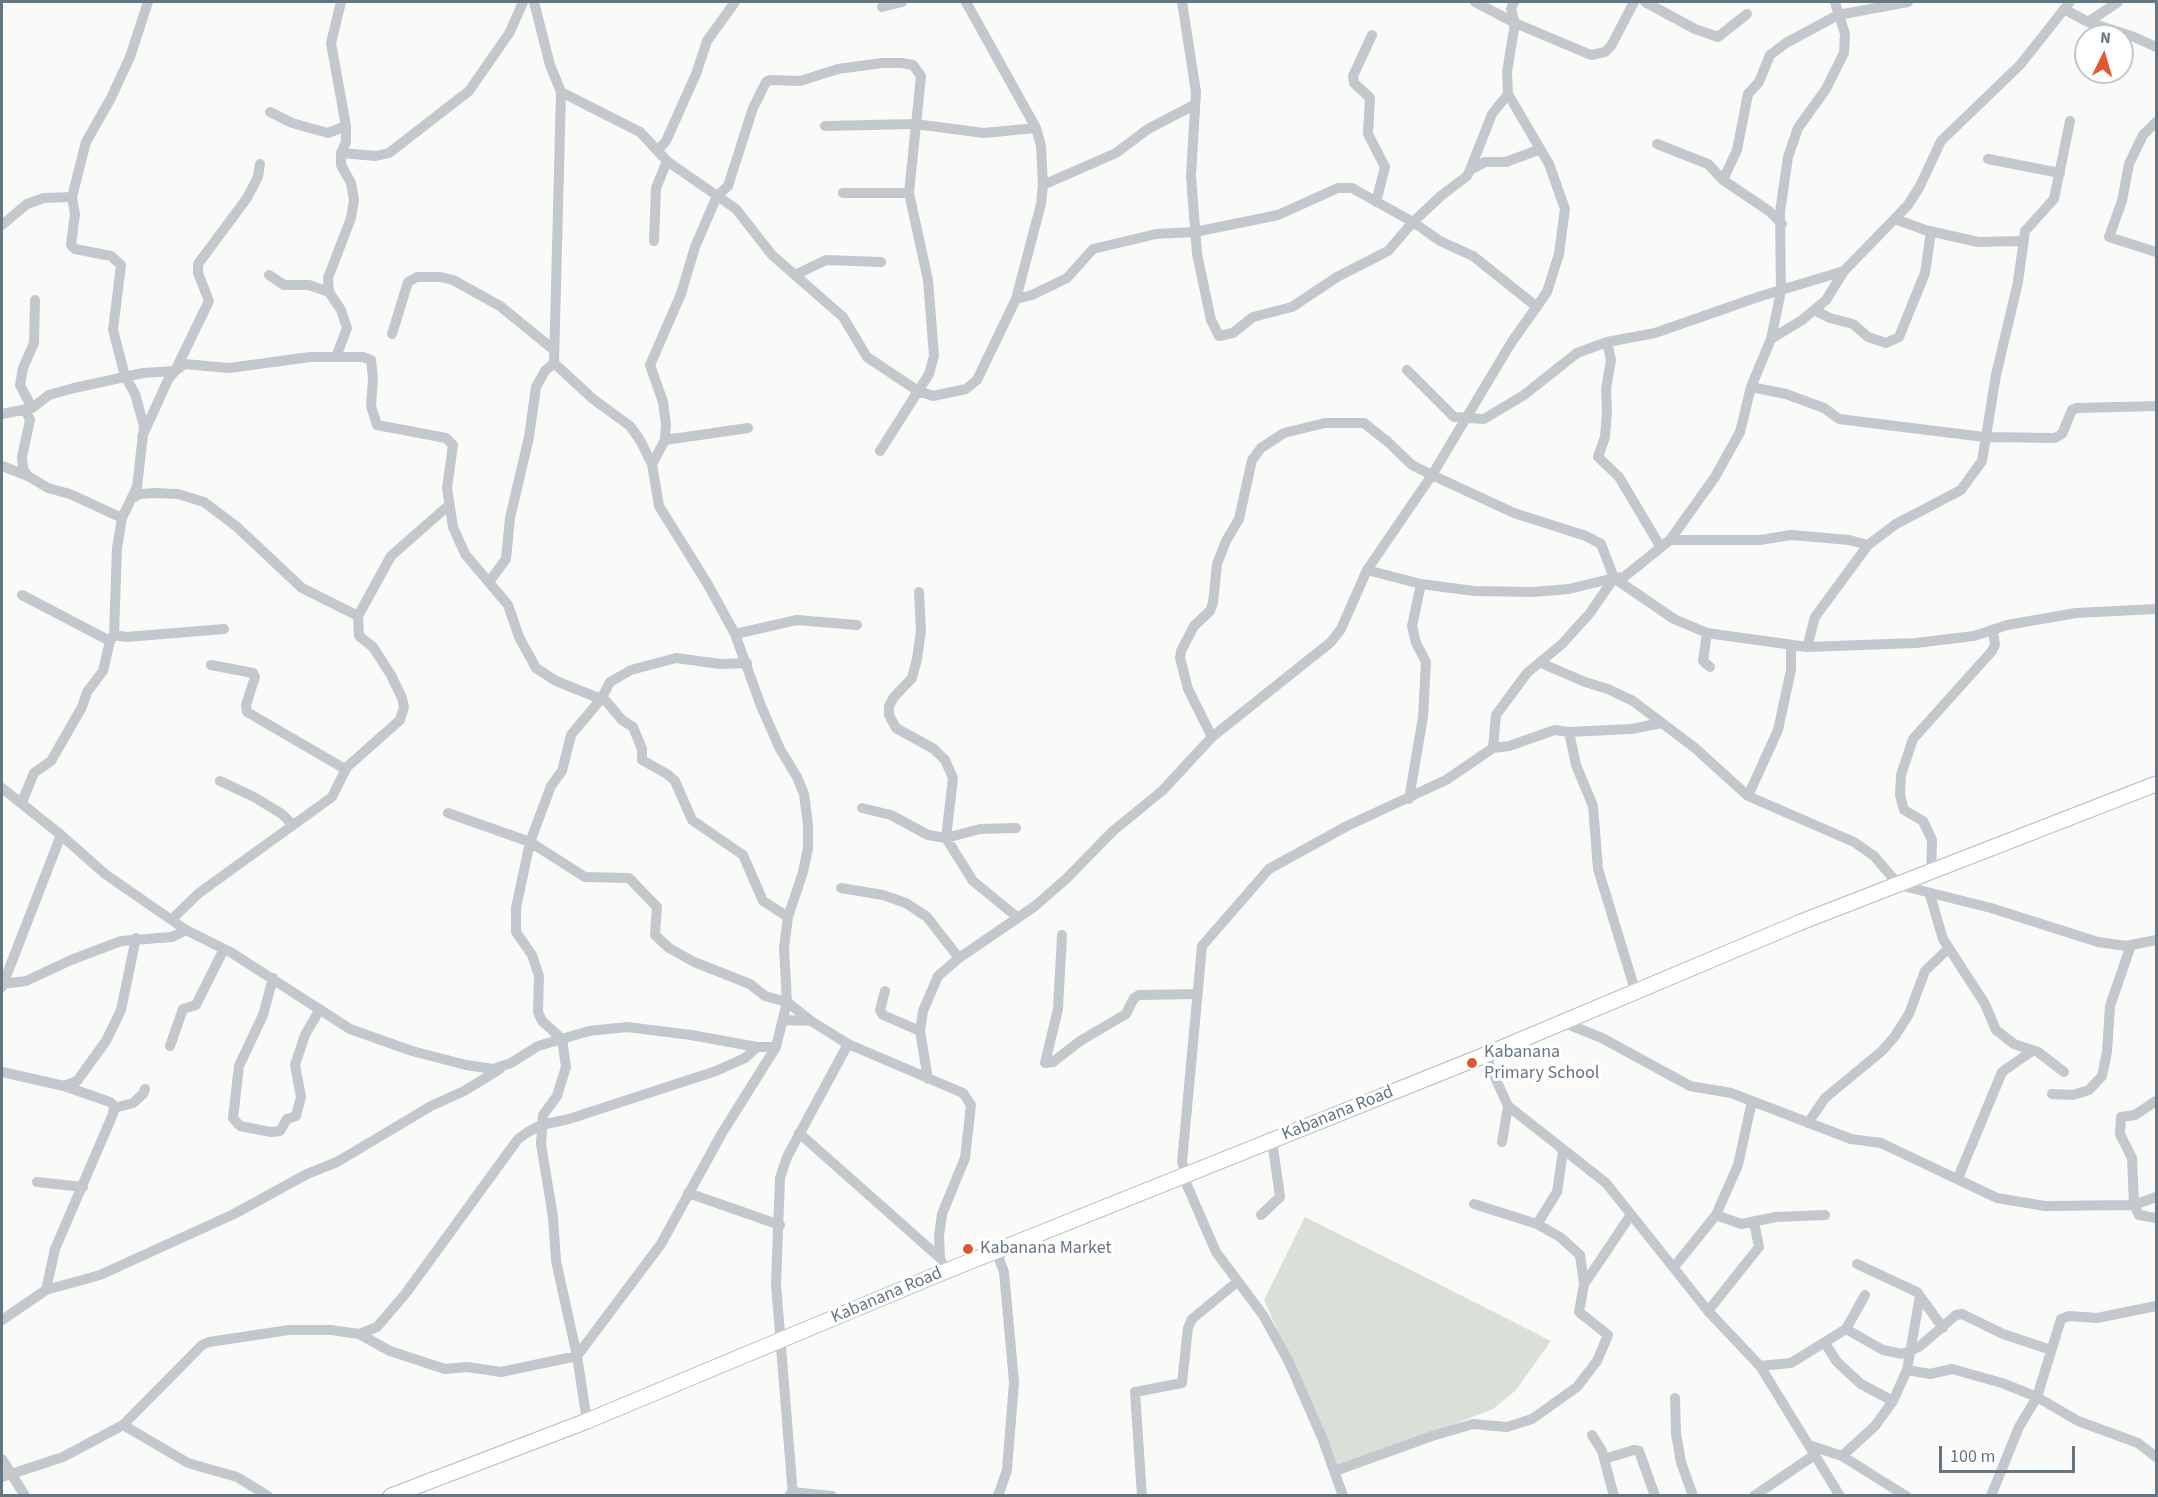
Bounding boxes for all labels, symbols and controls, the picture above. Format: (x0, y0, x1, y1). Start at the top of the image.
north arrow (2074, 24, 2134, 84)
text: N (2099, 27, 2112, 49)
place label: Kabanana Primary School (1484, 1042, 1599, 1084)
marker: Kabanana Primary School (1465, 1056, 1479, 1070)
street label: Kabanana Road (1279, 1082, 1397, 1146)
place label: Kabanana Market (980, 1238, 1112, 1260)
marker: Kabanana Market (961, 1242, 975, 1256)
street label: Kabanana Road (828, 1263, 946, 1329)
scale bar (1942, 1434, 2078, 1472)
text: 100 m (1950, 1444, 1995, 1469)

